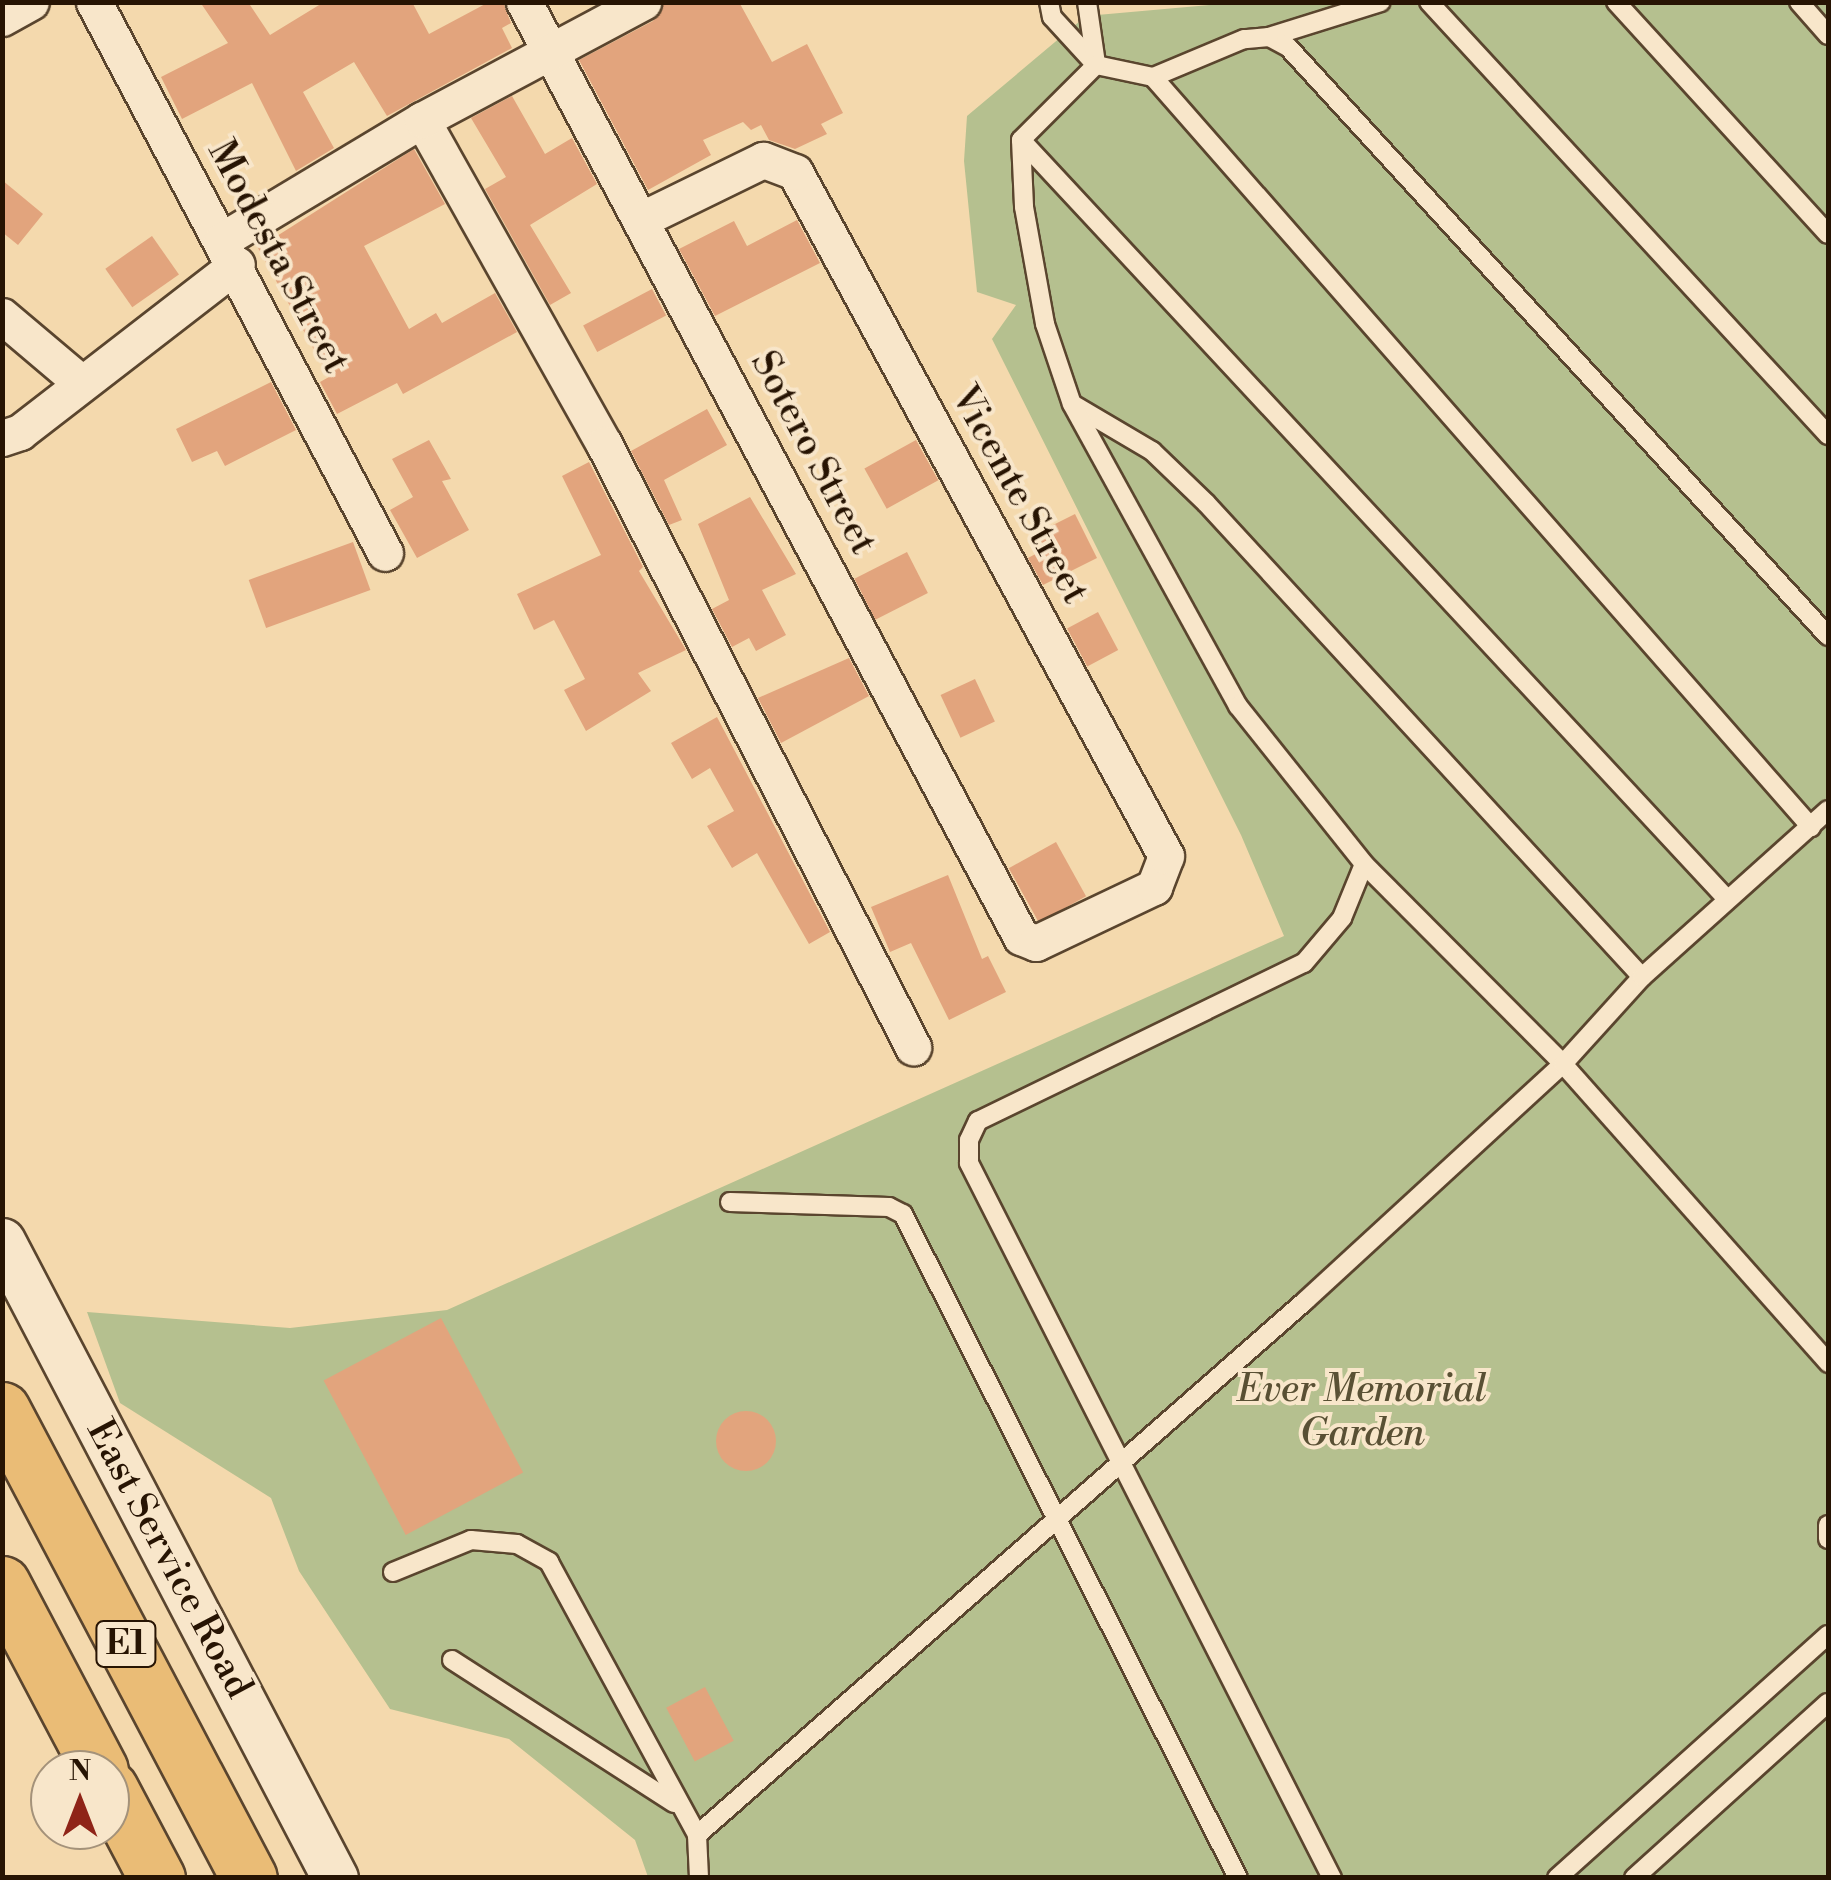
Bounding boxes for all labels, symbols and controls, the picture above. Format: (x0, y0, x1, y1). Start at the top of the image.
street label: Modesta Street (198, 133, 358, 381)
street label: Sotero Street (740, 344, 886, 562)
street label: Vicente Street (940, 378, 1098, 612)
park label: Ever Memorial Garden (1238, 1367, 1486, 1456)
street label: East Service Road (76, 1412, 262, 1706)
road number: E1 (94, 1614, 158, 1674)
north arrow (30, 1750, 130, 1850)
text: N (69, 1754, 91, 1789)

